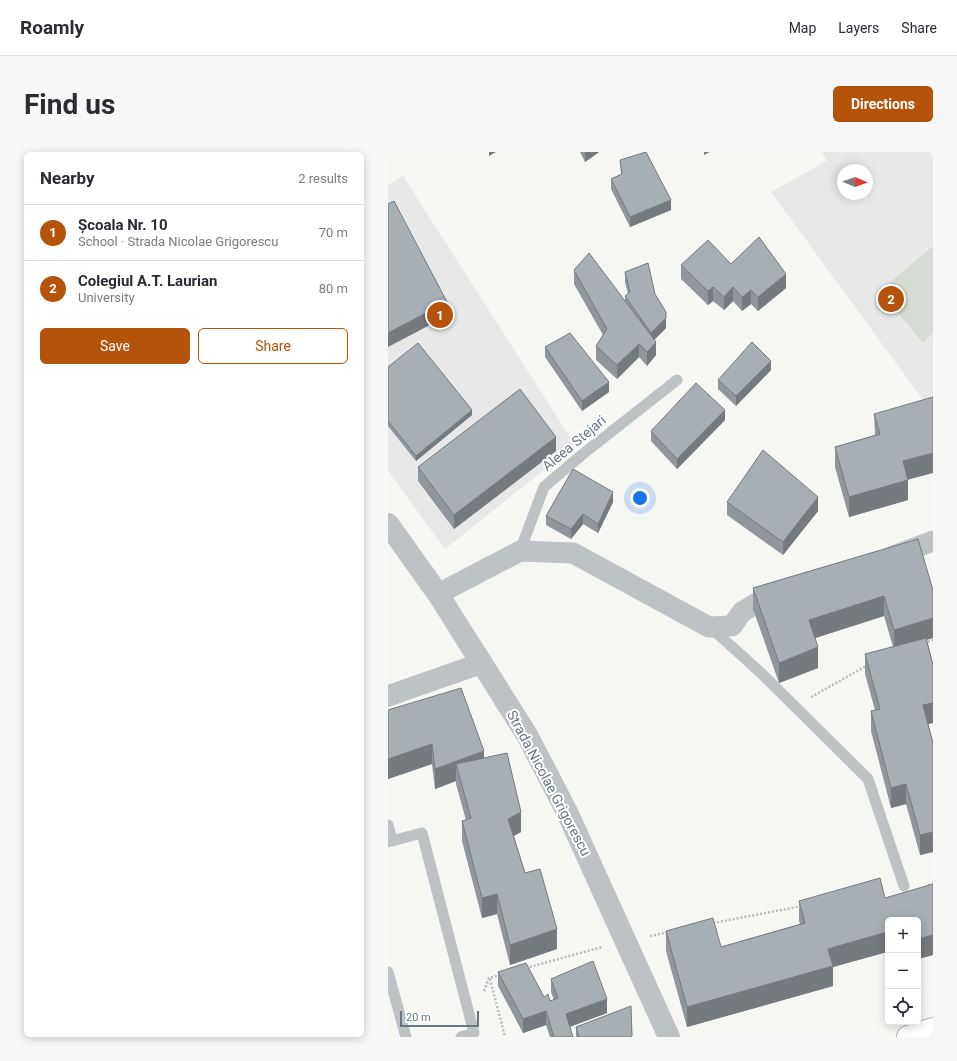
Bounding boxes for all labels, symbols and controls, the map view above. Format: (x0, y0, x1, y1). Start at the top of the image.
text: Roamly (20, 16, 84, 39)
text: Map (789, 20, 816, 36)
text: Layers (838, 20, 879, 36)
text: Share (901, 20, 937, 36)
button: Directions (833, 86, 933, 122)
text: Find us (24, 88, 115, 121)
north arrow (837, 164, 873, 200)
text: Nearby (40, 168, 95, 188)
text: 2 results (298, 171, 348, 186)
text: Școala Nr. 10 (78, 216, 168, 234)
text: 1 (49, 225, 57, 240)
text: 70 m (319, 225, 348, 240)
text: School · Strada Nicolae Grigorescu (78, 234, 278, 249)
text: Colegiul A.T. Laurian (78, 272, 217, 290)
text: 2 (49, 281, 57, 296)
text: 80 m (319, 281, 348, 296)
pin: 2 (878, 284, 904, 314)
text: University (78, 290, 135, 305)
pin: 1 (427, 300, 453, 330)
button: Save (40, 328, 190, 364)
button: Share (198, 328, 348, 364)
street label: Aleea Stejari (539, 412, 609, 474)
your location (630, 488, 650, 508)
street label: Strada Nicolae Grigorescu (504, 708, 594, 858)
map controls (885, 917, 921, 1025)
button: + (885, 917, 921, 953)
button: − (885, 953, 921, 989)
button: locate (885, 989, 921, 1025)
scale bar (400, 1009, 479, 1028)
text: 20 m (406, 1011, 431, 1024)

